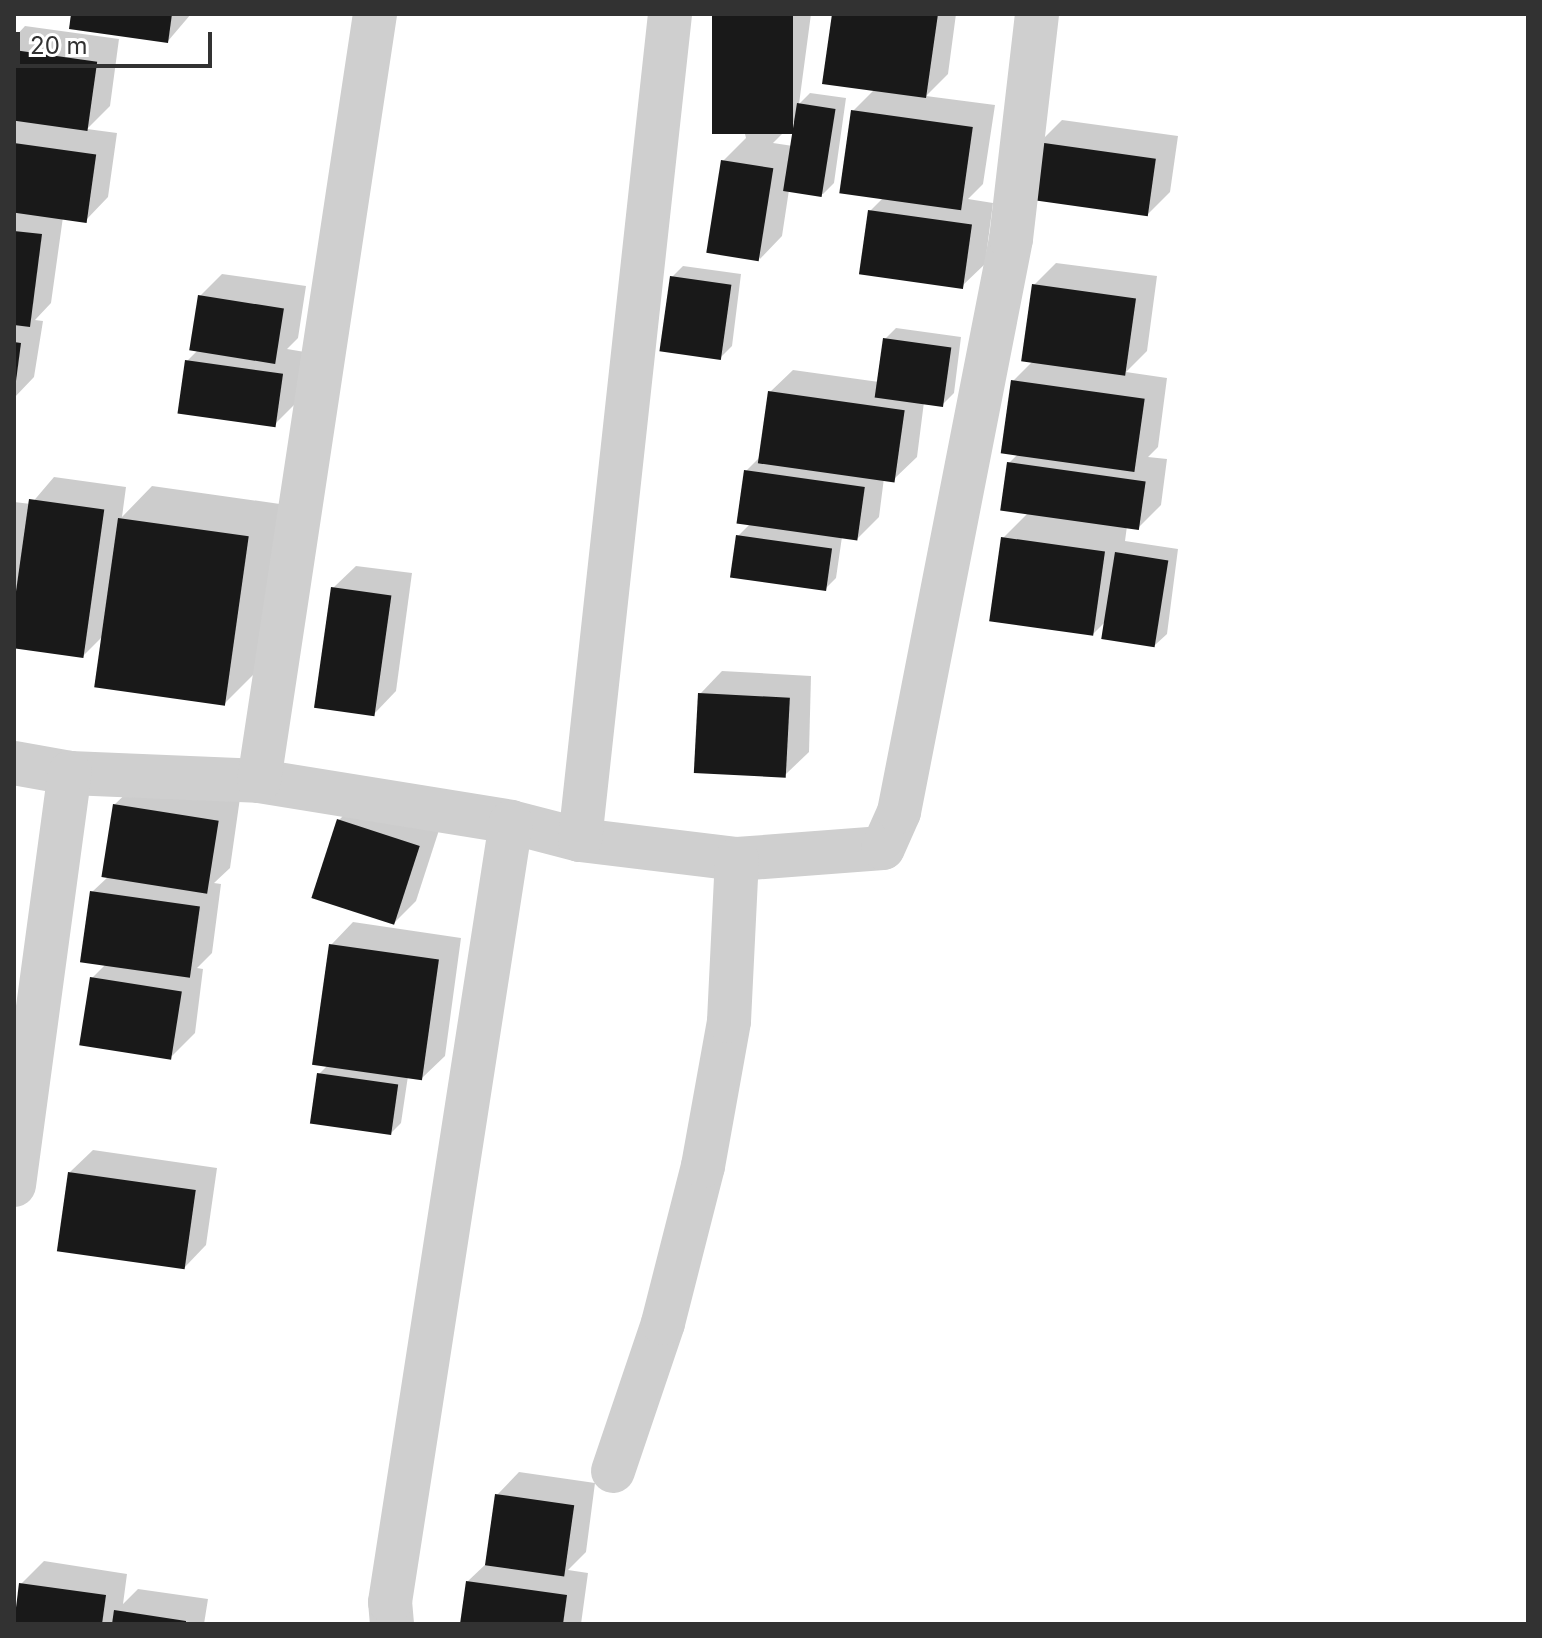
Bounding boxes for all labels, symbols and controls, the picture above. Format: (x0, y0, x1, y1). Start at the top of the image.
scale bar (20, 16, 216, 66)
text: 20 m (30, 31, 88, 60)

